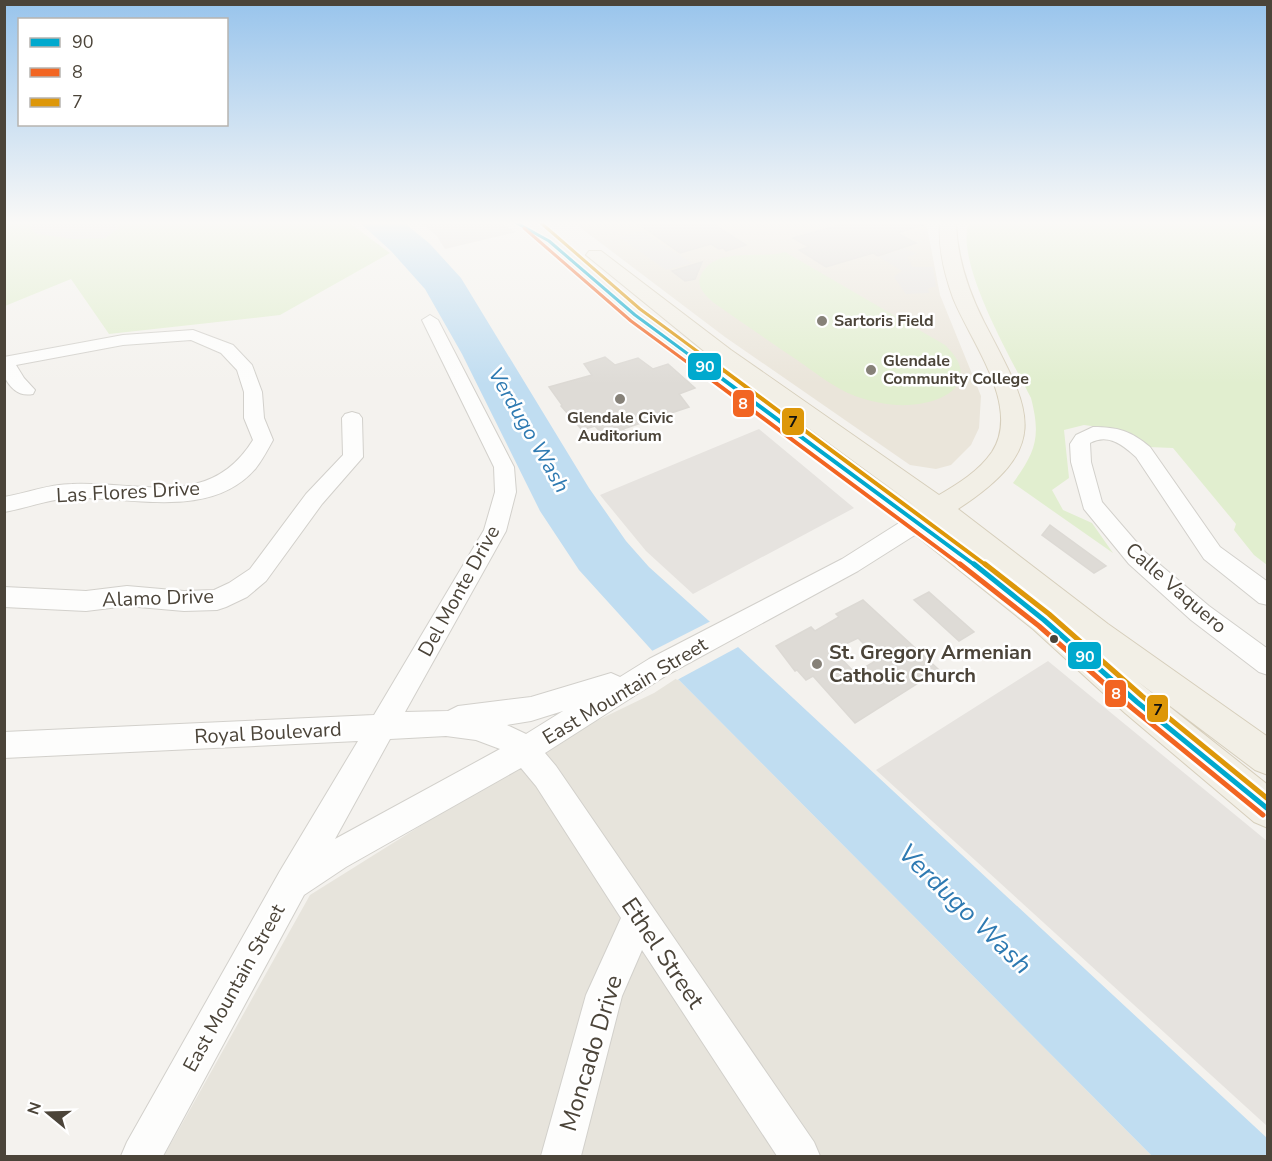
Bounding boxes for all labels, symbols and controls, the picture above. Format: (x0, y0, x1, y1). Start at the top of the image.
legend (18, 18, 228, 126)
text: 90 (72, 30, 94, 54)
text: 8 (72, 60, 83, 84)
text: 7 (72, 90, 83, 114)
place label: Sartoris Field (834, 310, 934, 332)
marker: Sartoris Field (815, 314, 829, 328)
place label: Glendale Community College (883, 350, 1029, 390)
line badge: 90 (687, 352, 722, 381)
text: 90 (695, 356, 715, 378)
water label: Verdugo Wash (482, 362, 576, 498)
marker: Glendale Community College (864, 363, 878, 377)
line badge: 8 (732, 389, 755, 418)
marker: Glendale Civic Auditorium (613, 392, 627, 406)
text: 8 (738, 393, 748, 415)
place label: Glendale Civic Auditorium (567, 407, 674, 447)
line badge: 7 (781, 407, 805, 436)
text: 7 (788, 411, 798, 433)
street label: Las Flores Drive (55, 475, 201, 509)
street label: Del Monte Drive (412, 521, 506, 661)
street label: Calle Vaquero (1120, 536, 1232, 640)
street label: Alamo Drive (102, 583, 214, 613)
street label: East Mountain Street (538, 631, 713, 751)
unlabelled marker (1048, 633, 1060, 645)
place label: St. Gregory Armenian Catholic Church (829, 639, 1032, 689)
line badge: 90 (1067, 641, 1102, 670)
text: 90 (1075, 646, 1095, 668)
marker: St. Gregory Armenian Catholic Church (810, 657, 824, 671)
line badge: 8 (1104, 679, 1127, 708)
text: 8 (1111, 683, 1121, 705)
line badge: 7 (1146, 694, 1169, 723)
text: 7 (1153, 699, 1163, 721)
street label: Royal Boulevard (194, 716, 342, 750)
water label: Verdugo Wash (890, 836, 1040, 982)
street label: Ethel Street (614, 891, 712, 1015)
street label: East Mountain Street (177, 898, 292, 1077)
street label: Moncado Drive (552, 971, 630, 1135)
north arrow (18, 1083, 78, 1143)
text: N (22, 1099, 47, 1118)

